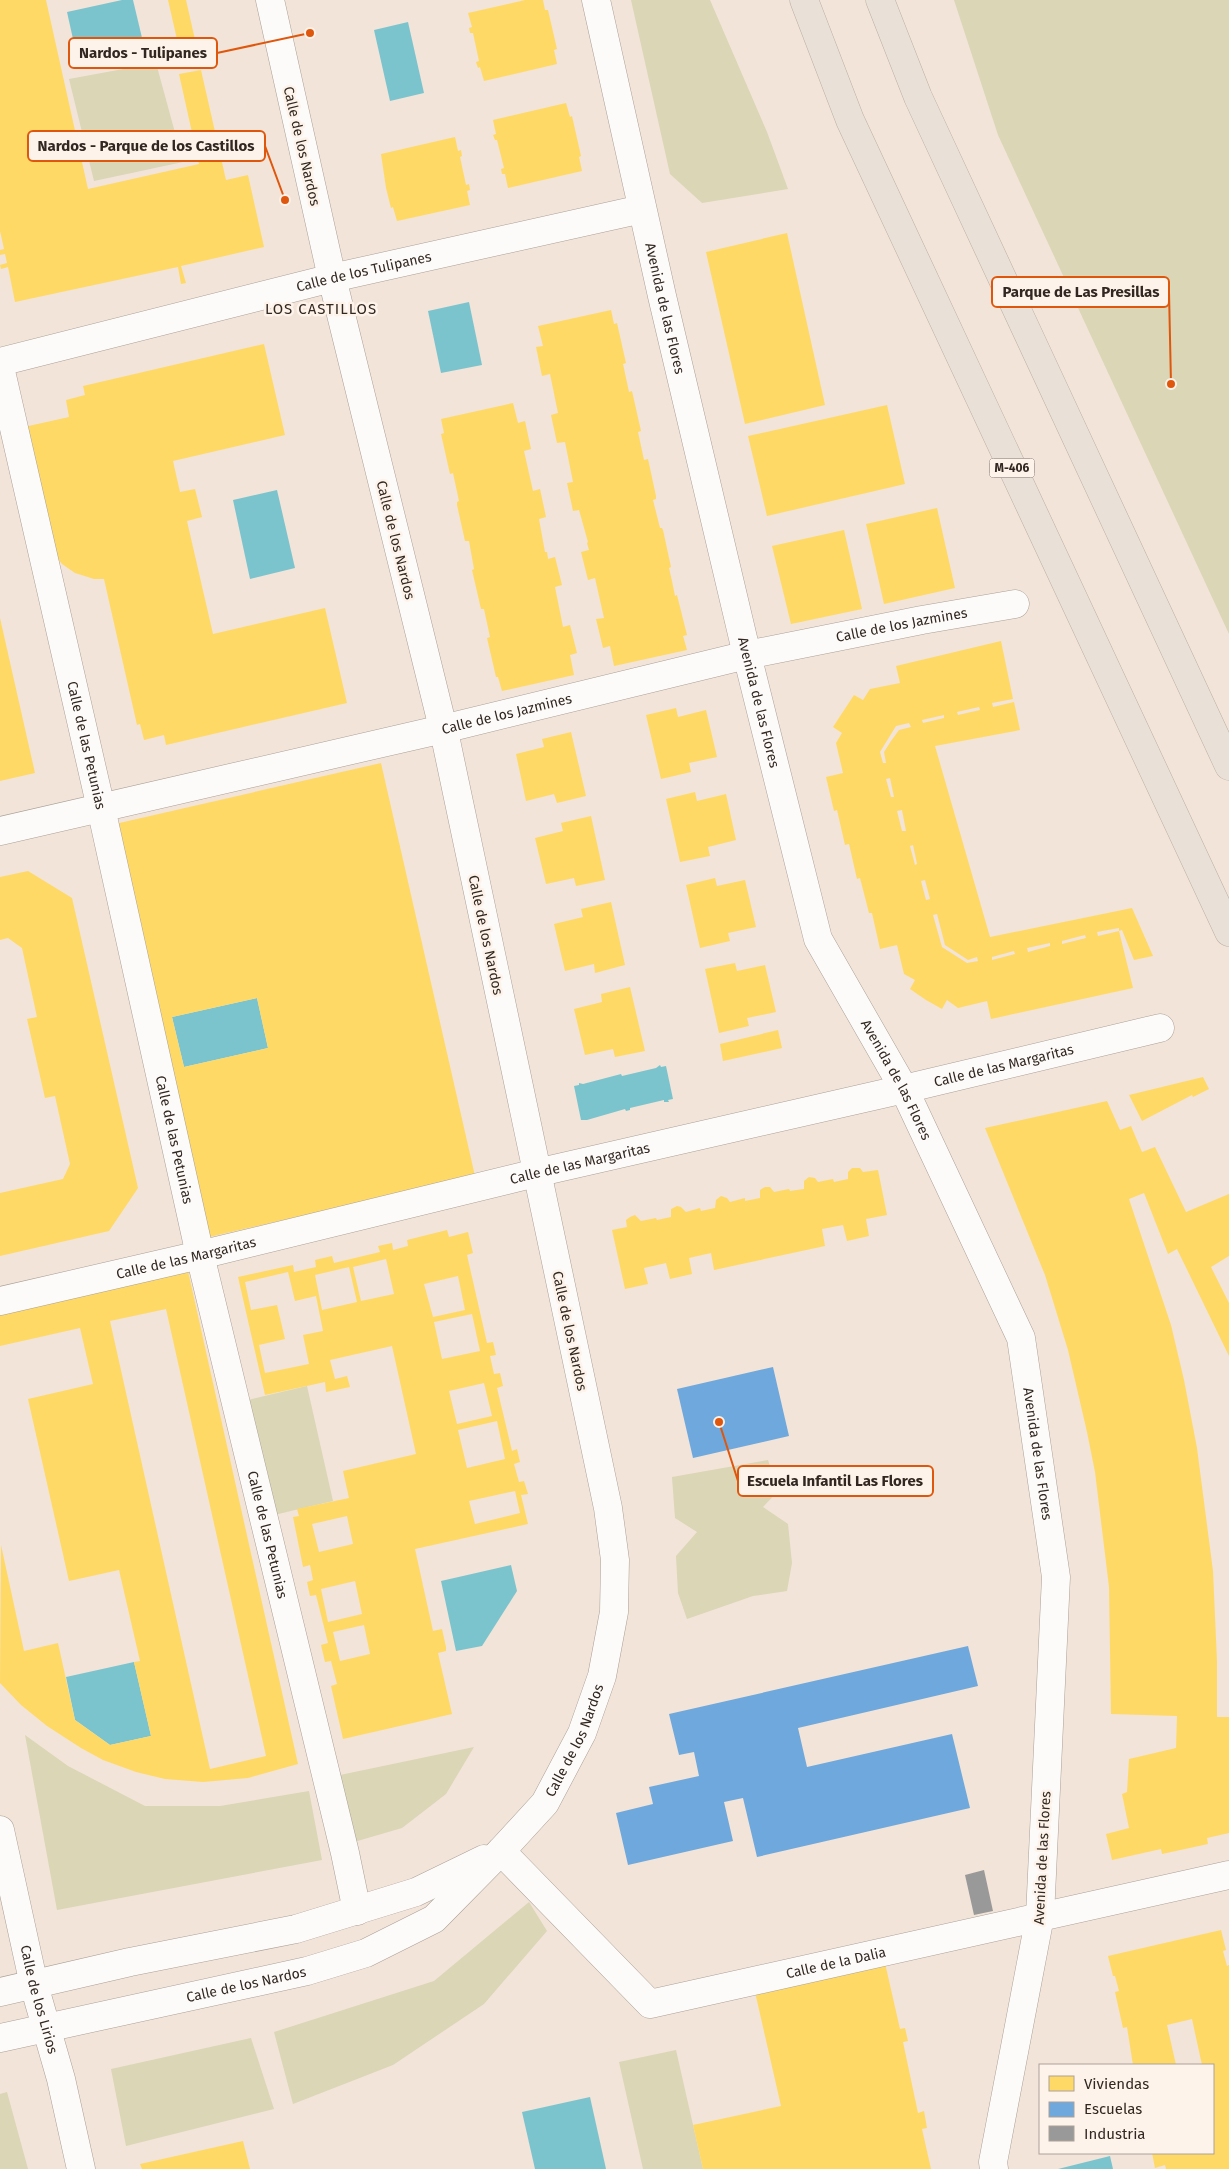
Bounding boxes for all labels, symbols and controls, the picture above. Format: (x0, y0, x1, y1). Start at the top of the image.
callout: Nardos - Tulipanes (69, 38, 217, 68)
text: Nardos - Tulipanes (79, 44, 207, 62)
street label: Calle de los Nardos (279, 85, 324, 208)
callout: Nardos - Parque de los Castillos (28, 131, 265, 161)
text: Nardos - Parque de los Castillos (38, 137, 254, 155)
street label: Avenida de las Flores (641, 241, 688, 376)
street label: Calle de los Tulipanes (295, 248, 434, 296)
callout: Parque de Las Presillas (992, 277, 1169, 307)
text: Parque de Las Presillas (1003, 283, 1159, 301)
district label: LOS CASTILLOS (265, 300, 377, 318)
road number: M-406 (990, 458, 1034, 478)
street label: Calle de los Nardos (373, 479, 419, 602)
street label: Calle de los Jazmines (835, 604, 969, 646)
street label: Avenida de las Flores (734, 635, 783, 770)
street label: Calle de las Petunias (63, 680, 109, 812)
street label: Calle de los Jazmines (440, 690, 574, 738)
street label: Calle de los Nardos (465, 874, 507, 997)
street label: Avenida de las Flores (857, 1017, 935, 1143)
street label: Calle de las Margaritas (932, 1041, 1076, 1091)
street label: Calle de las Petunias (151, 1074, 197, 1206)
street label: Calle de las Margaritas (508, 1139, 652, 1188)
street label: Calle de las Margaritas (115, 1234, 258, 1283)
street label: Calle de los Nardos (549, 1270, 591, 1393)
street label: Avenida de las Flores (1019, 1386, 1056, 1522)
callout: Escuela Infantil Las Flores (738, 1466, 933, 1496)
street label: Calle de las Petunias (244, 1469, 291, 1601)
text: Escuela Infantil Las Flores (747, 1472, 923, 1490)
street label: Calle de los Nardos (542, 1681, 608, 1800)
street label: Avenida de las Flores (1031, 1790, 1055, 1925)
street label: Calle de los Lirios (16, 1944, 61, 2056)
street label: Calle de la Dalia (784, 1944, 888, 1982)
street label: Calle de los Nardos (185, 1963, 308, 2006)
legend (1039, 2064, 1214, 2154)
text: Viviendas (1084, 2075, 1149, 2093)
text: Escuelas (1084, 2100, 1142, 2118)
text: Industria (1084, 2125, 1146, 2143)

